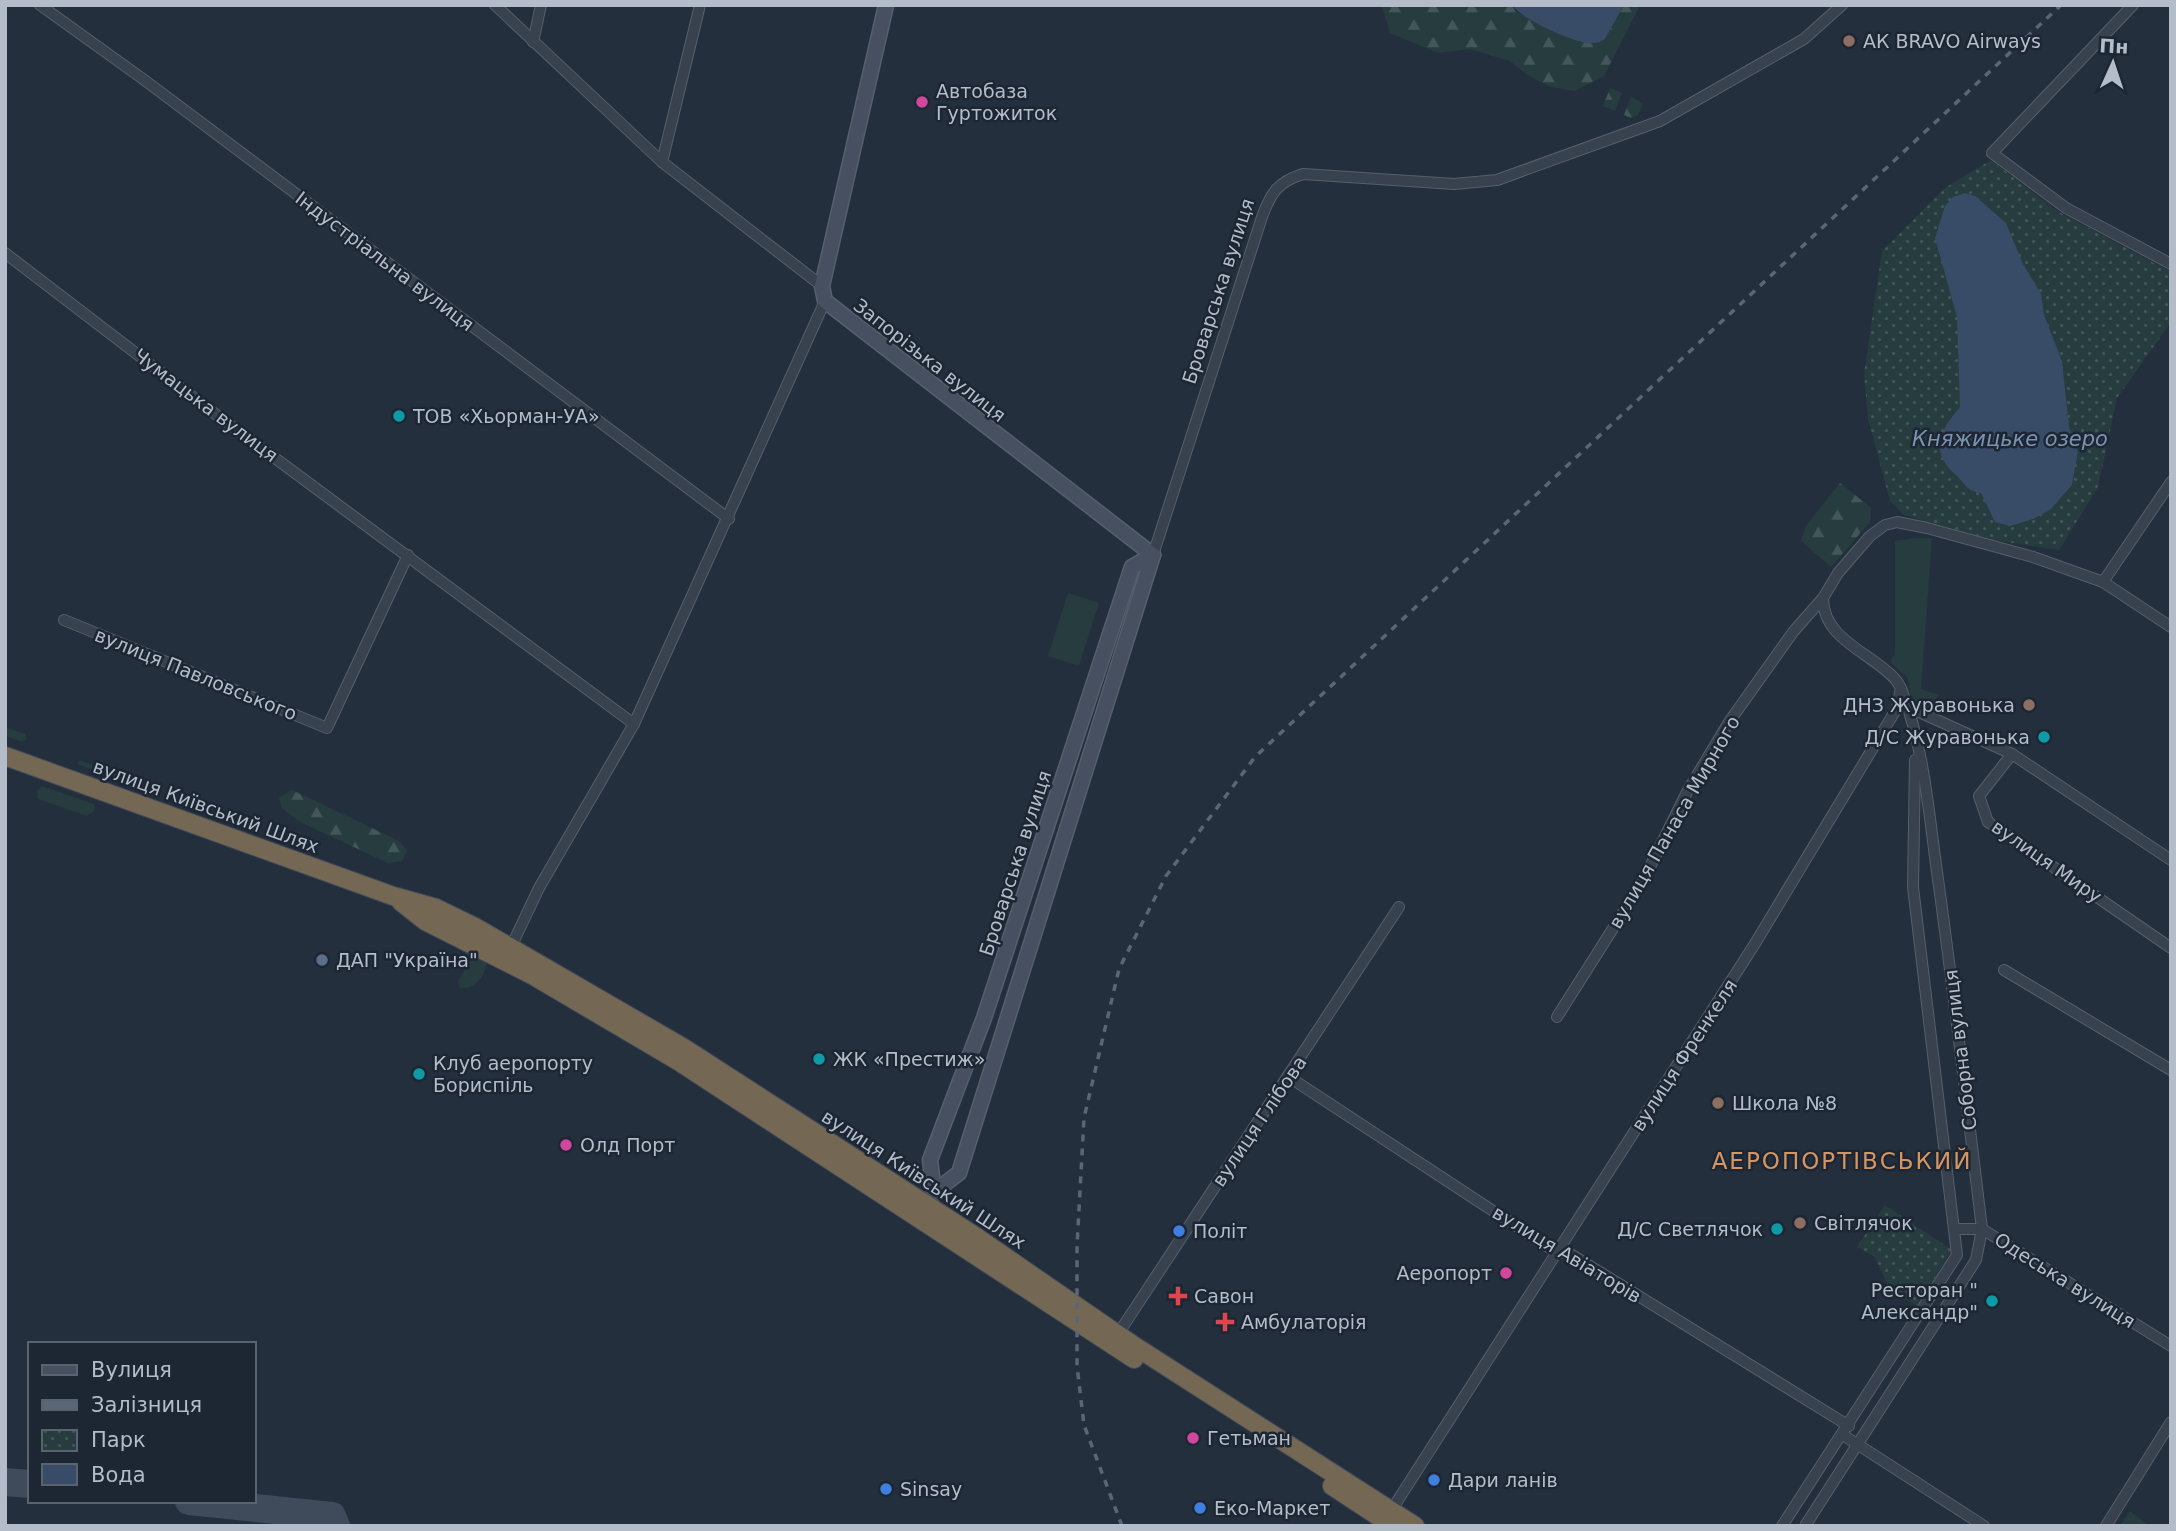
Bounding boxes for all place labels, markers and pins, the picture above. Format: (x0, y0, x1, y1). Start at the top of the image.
place label: АК BRAVO Airways (1863, 30, 2041, 52)
marker: АК BRAVO Airways (1841, 33, 1857, 49)
place label: Автобаза Гуртожиток (936, 80, 1057, 124)
marker: Автобаза Гуртожиток (914, 94, 930, 110)
place label: ТОВ «Хьорман-УА» (412, 405, 600, 427)
marker: ТОВ «Хьорман-УА» (391, 408, 407, 424)
place label: ДНЗ Журавонька (1843, 694, 2015, 716)
marker: ДНЗ Журавонька (2021, 697, 2037, 713)
place label: Д/С Журавонька (1864, 726, 2030, 748)
marker: Д/С Журавонька (2036, 729, 2052, 745)
place label: ДАП "Україна" (336, 949, 478, 971)
marker: ДАП "Україна" (314, 952, 330, 968)
place label: ЖК «Престиж» (833, 1048, 985, 1070)
marker: ЖК «Престиж» (811, 1051, 827, 1067)
place label: Клуб аеропорту Бориспіль (433, 1052, 593, 1096)
marker: Клуб аеропорту Бориспіль (411, 1066, 427, 1082)
place label: Школа №8 (1732, 1092, 1837, 1114)
marker: Школа №8 (1710, 1095, 1726, 1111)
place label: Олд Порт (580, 1134, 675, 1156)
marker: Олд Порт (558, 1137, 574, 1153)
place label: Світлячок (1814, 1212, 1913, 1234)
marker: Світлячок (1792, 1215, 1808, 1231)
place label: Д/С Светлячок (1617, 1218, 1763, 1240)
place label: Політ (1193, 1220, 1247, 1242)
marker: Д/С Светлячок (1769, 1221, 1785, 1237)
marker: Політ (1171, 1223, 1187, 1239)
place label: Аеропорт (1396, 1262, 1492, 1284)
marker: Аеропорт (1498, 1265, 1514, 1281)
place label: Ресторан " Александр" (1861, 1279, 1978, 1323)
place label: Савон (1194, 1285, 1254, 1307)
marker: Савон (1168, 1286, 1188, 1306)
marker: Ресторан " Александр" (1984, 1293, 2000, 1309)
place label: Амбулаторія (1241, 1311, 1367, 1333)
marker: Амбулаторія (1215, 1312, 1235, 1332)
place label: Гетьман (1207, 1427, 1291, 1449)
marker: Гетьман (1185, 1430, 1201, 1446)
place label: Дари ланів (1448, 1469, 1558, 1491)
marker: Дари ланів (1426, 1472, 1442, 1488)
place label: Sinsay (900, 1478, 962, 1500)
marker: Sinsay (878, 1481, 894, 1497)
place label: Еко-Маркет (1214, 1497, 1330, 1519)
marker: Еко-Маркет (1192, 1500, 1208, 1516)

